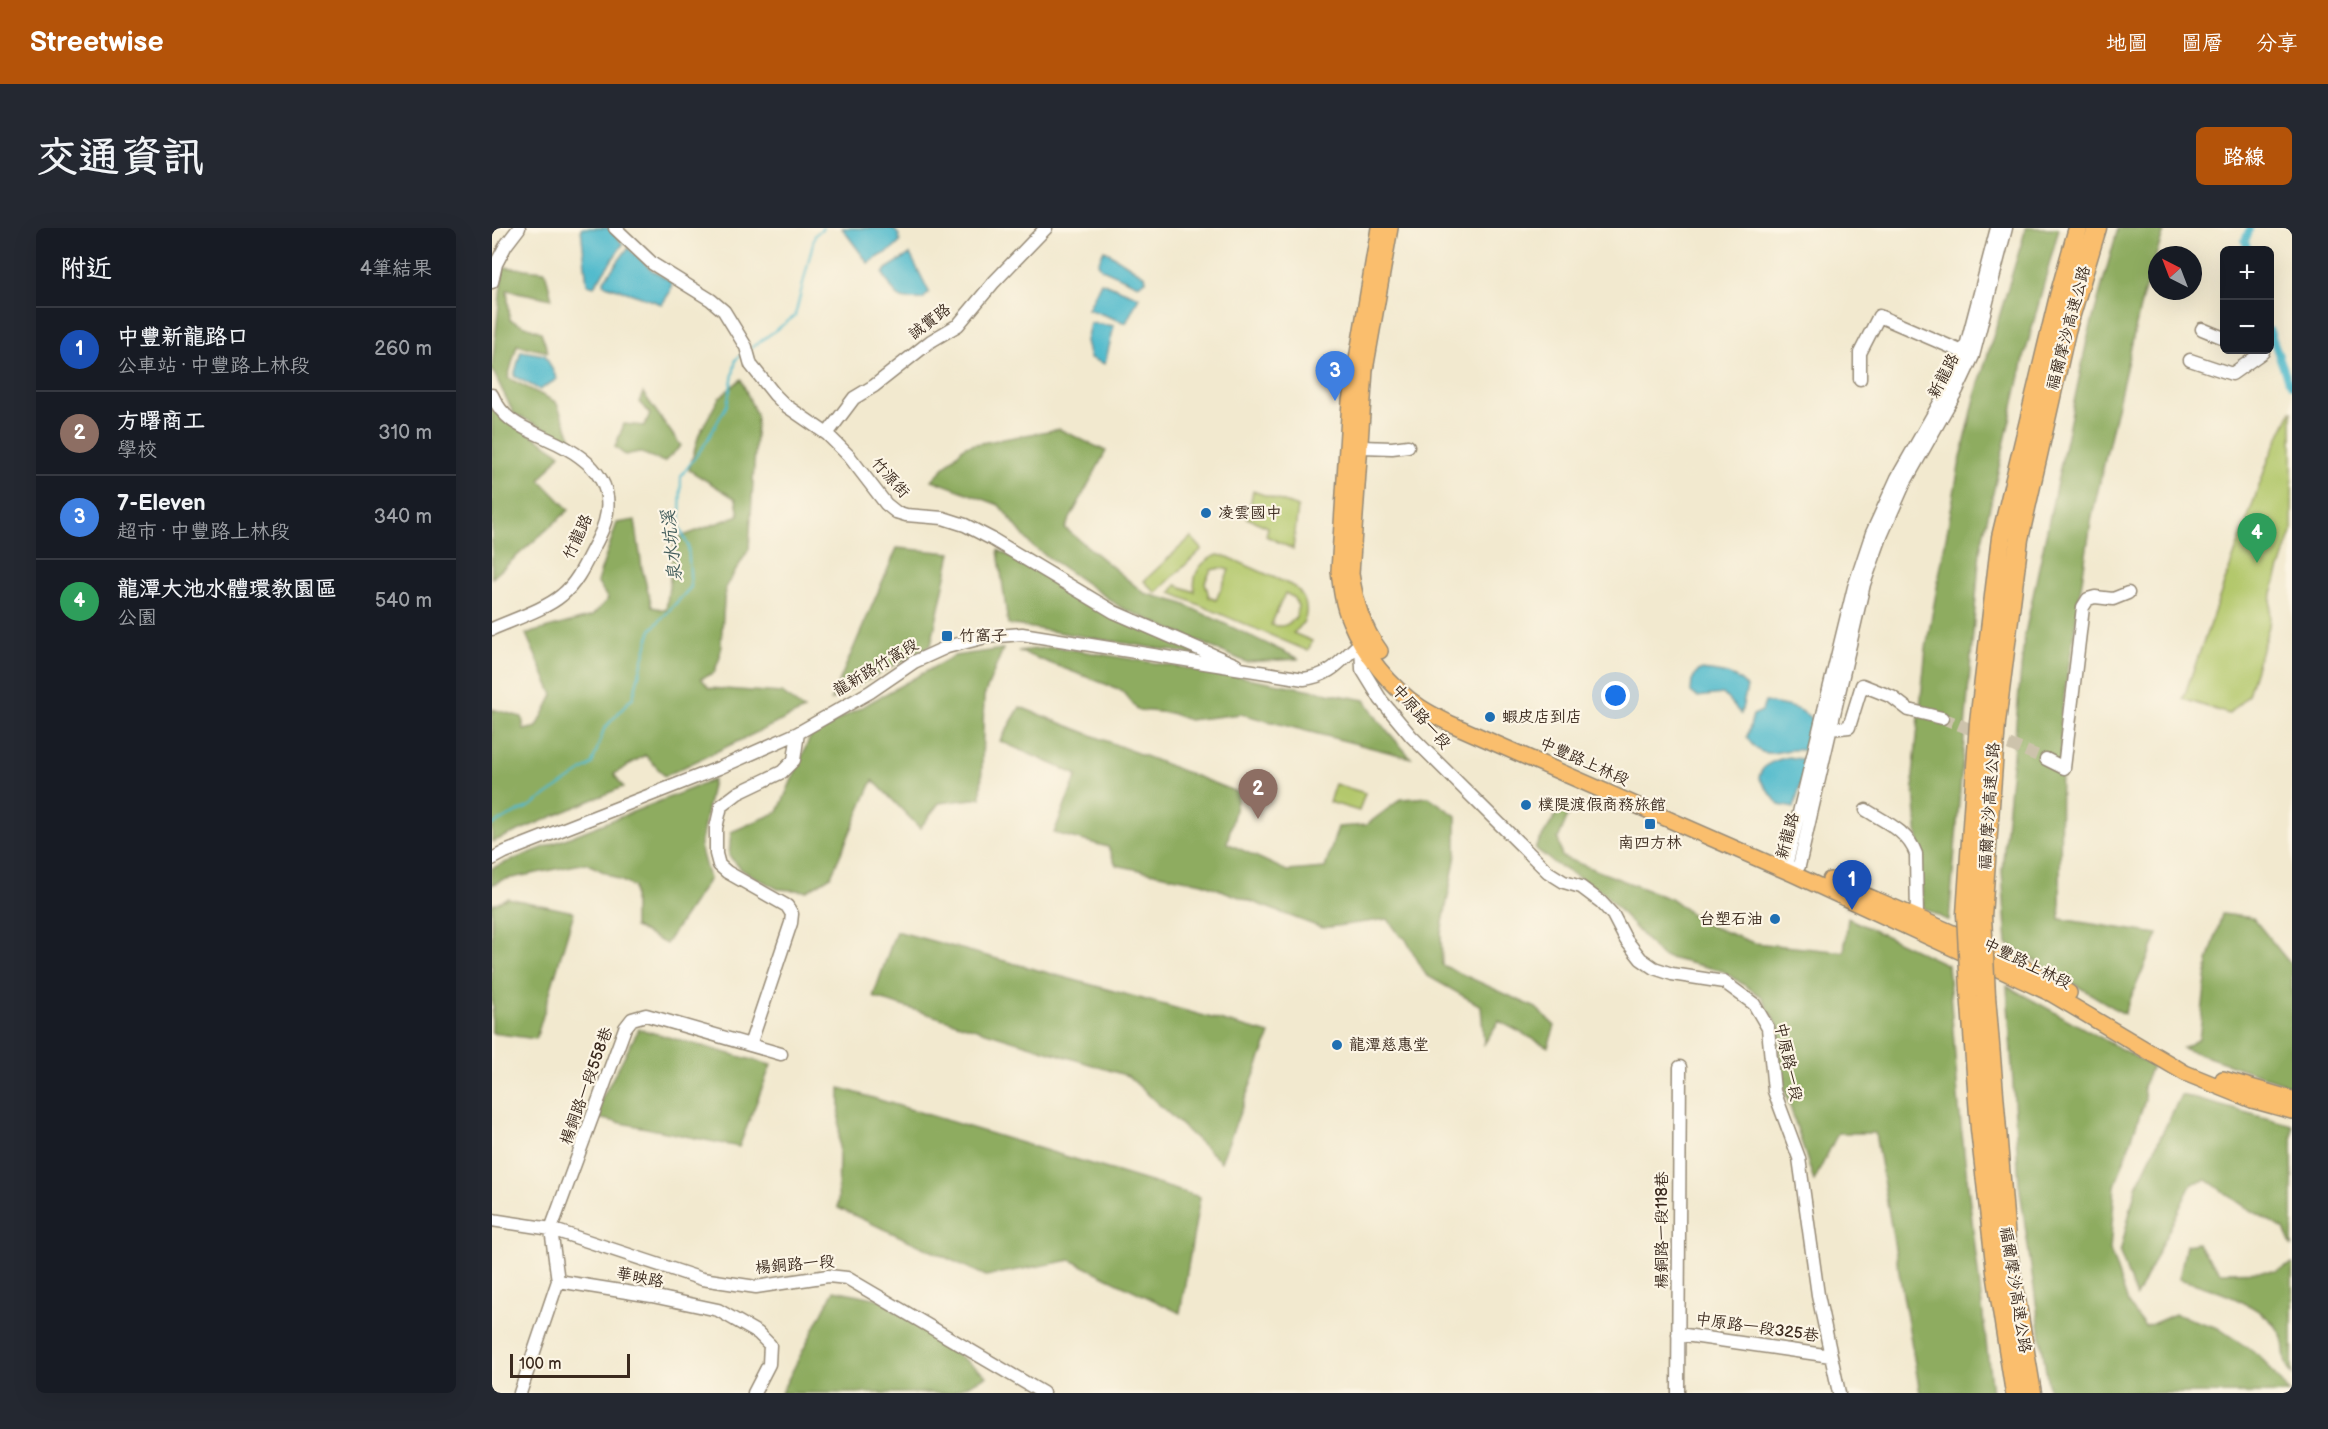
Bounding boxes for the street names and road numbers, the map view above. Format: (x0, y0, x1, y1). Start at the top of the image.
street label: 福爾摩沙高速公路 (2043, 264, 2095, 392)
street label: 誠實路 (905, 300, 955, 344)
street label: 新龍路 (1925, 350, 1963, 402)
street label: 竹源街 (867, 454, 913, 502)
street label: 竹龍路 (559, 511, 597, 563)
street label: 龍新路竹窩段 (830, 635, 922, 701)
street label: 中原路一段 (1388, 681, 1454, 753)
street label: 中豐路上林段 (1536, 734, 1632, 790)
street label: 福爾摩沙高速公路 (1976, 741, 2004, 871)
street label: 新龍路 (1773, 810, 1803, 862)
street label: 中豐路上林段 (1980, 934, 2074, 994)
street label: 中原路一段 (1770, 1021, 1806, 1103)
street label: 楊銅路一段558巷 (557, 1025, 617, 1147)
street label: 楊銅路一段118巷 (1653, 1171, 1672, 1289)
street label: 福爾摩沙高速公路 (1996, 1225, 2034, 1355)
street label: 楊銅路一段 (754, 1252, 836, 1278)
street label: 華映路 (615, 1264, 665, 1292)
street label: 中原路一段325巷 (1694, 1310, 1820, 1346)

